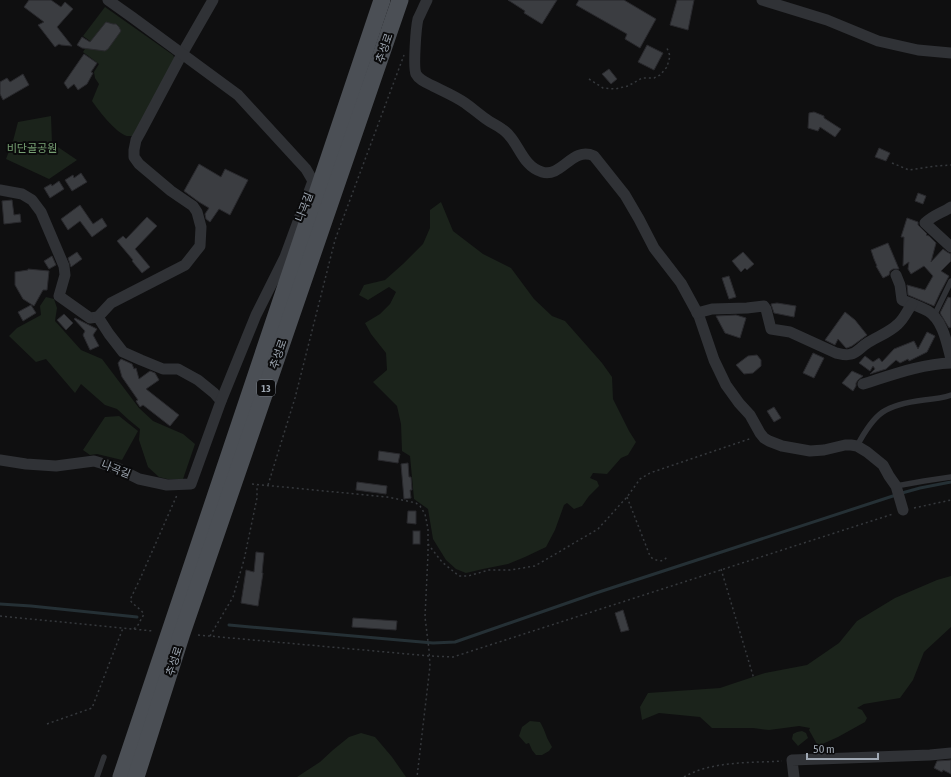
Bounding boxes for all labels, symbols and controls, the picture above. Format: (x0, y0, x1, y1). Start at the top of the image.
street label: 추성로 (373, 32, 395, 64)
park label: 비단골공원 (7, 142, 57, 154)
street label: 나곡길 (293, 191, 315, 223)
street label: 추성로 (267, 338, 289, 370)
road number: 13 (257, 380, 275, 396)
street label: 나곡길 (100, 458, 132, 480)
street label: 추성로 (164, 645, 184, 677)
scale bar (807, 735, 878, 761)
text: 50 m (813, 742, 835, 756)

